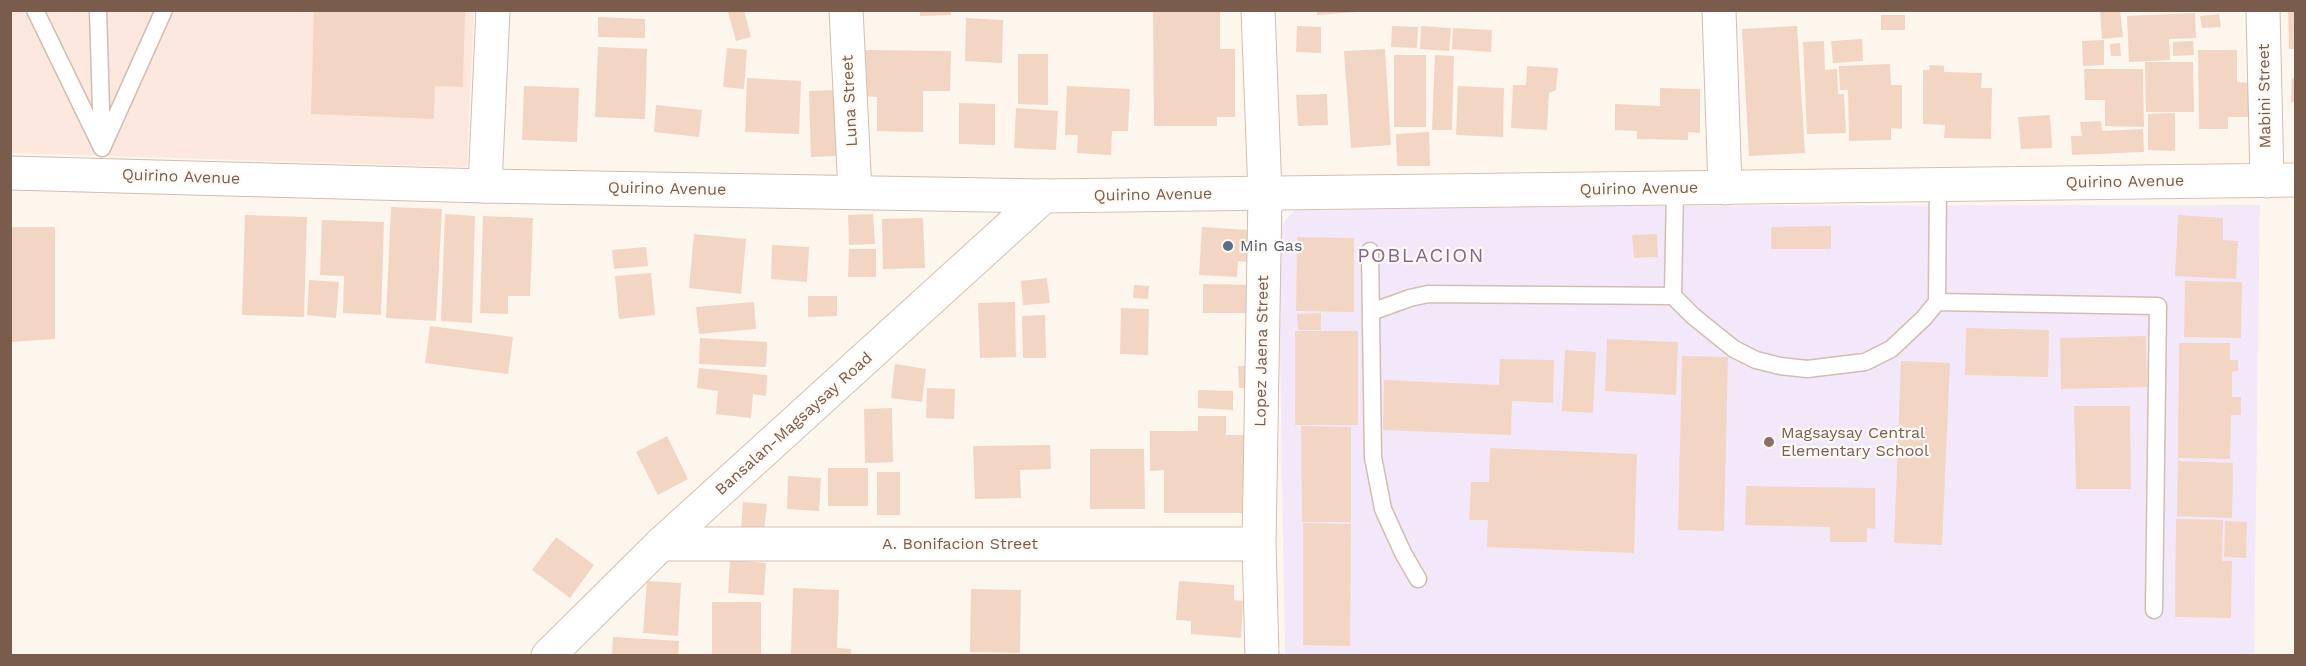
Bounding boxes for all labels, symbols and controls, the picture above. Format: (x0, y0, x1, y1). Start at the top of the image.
street label: Mabini Street (2254, 43, 2276, 149)
street label: Luna Street (838, 55, 862, 147)
street label: Quirino Avenue (121, 165, 241, 189)
street label: Quirino Avenue (2066, 171, 2184, 193)
street label: Quirino Avenue (608, 178, 726, 200)
street label: Quirino Avenue (1580, 178, 1698, 200)
street label: Quirino Avenue (1094, 184, 1212, 206)
place label: Min Gas (1240, 236, 1302, 256)
marker: Min Gas (1221, 239, 1235, 253)
district label: POBLACION (1357, 244, 1485, 268)
street label: Lopez Jaena Street (1251, 275, 1273, 427)
street label: Bansalan-Magsaysay Road (711, 348, 877, 500)
place label: Magsaysay Central Elementary School (1781, 423, 1929, 461)
marker: Magsaysay Central Elementary School (1762, 435, 1776, 449)
street label: A. Bonifacion Street (882, 534, 1038, 554)

